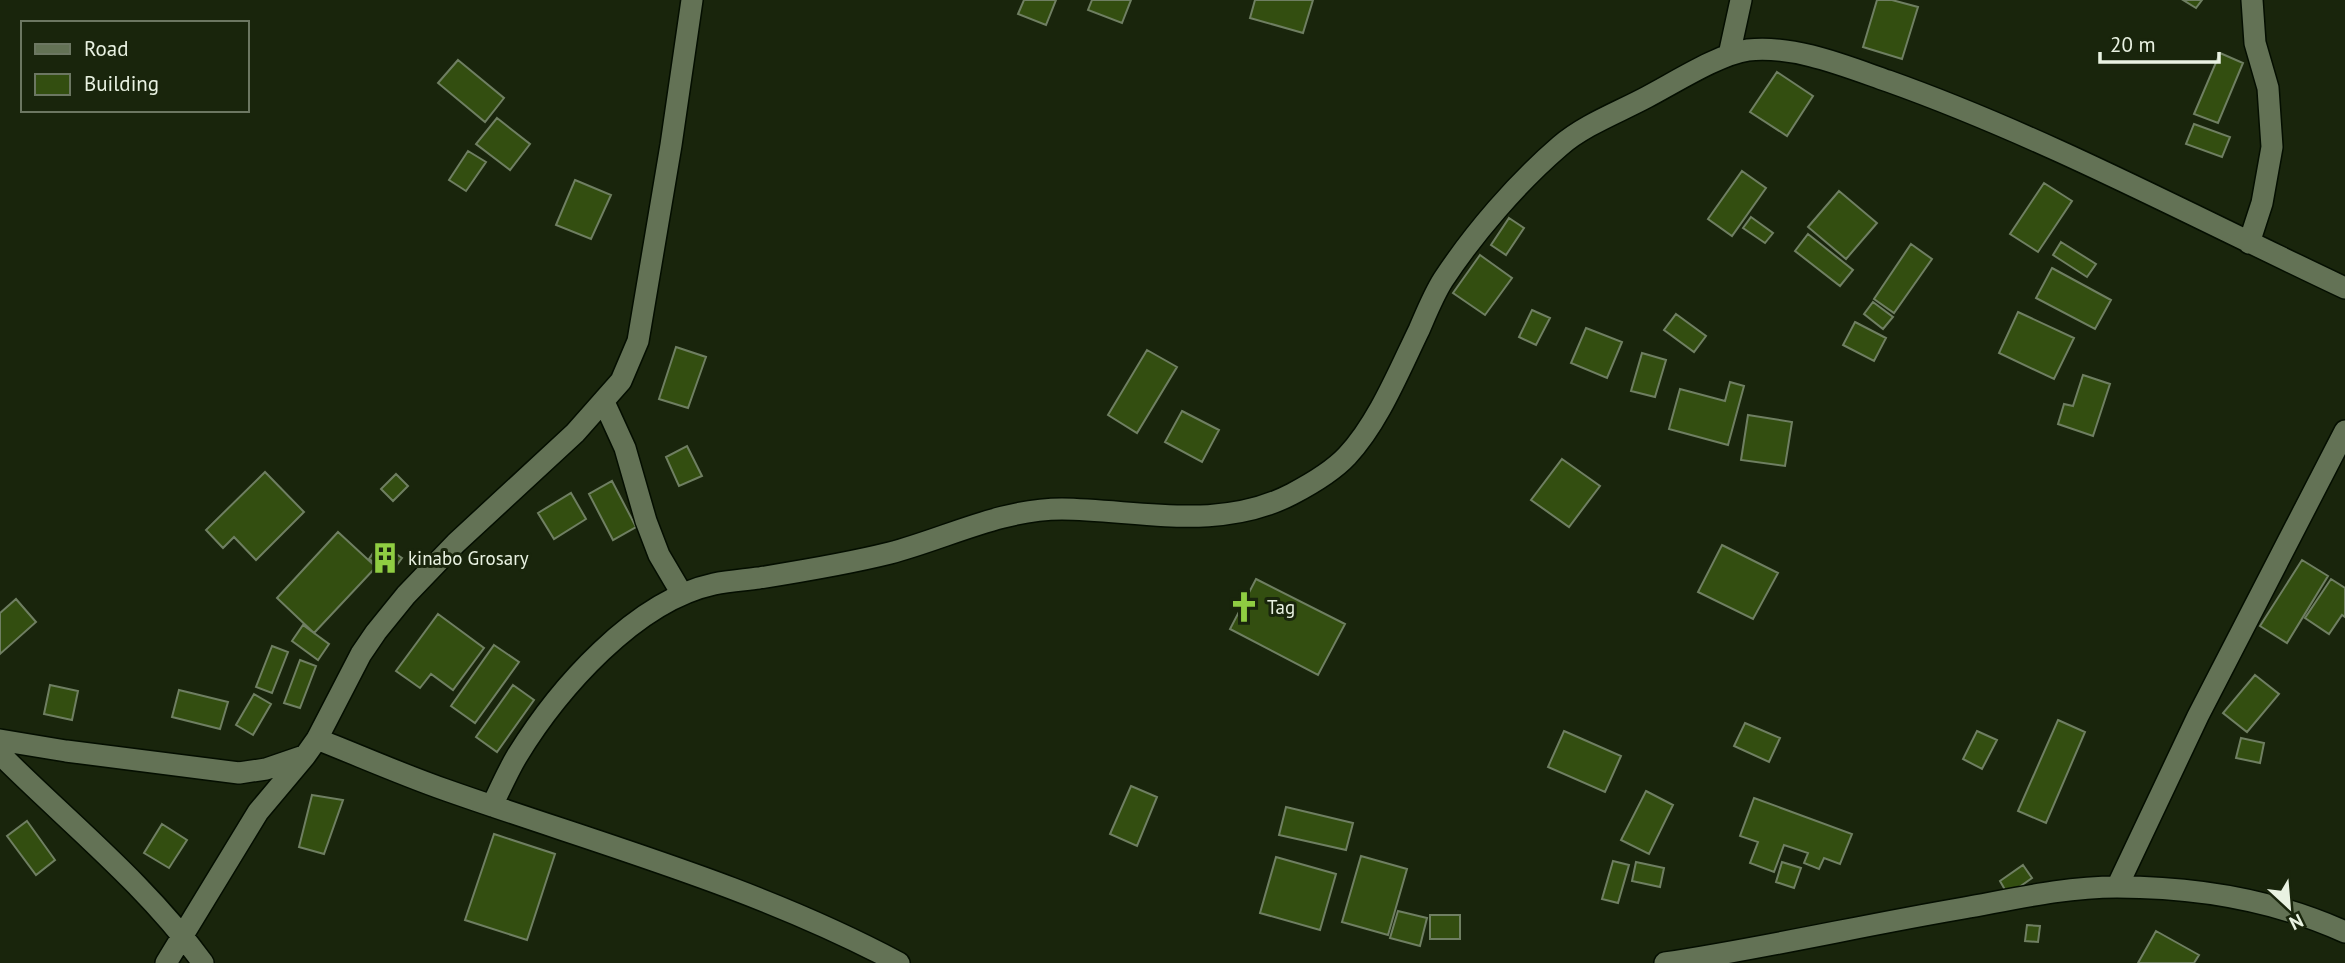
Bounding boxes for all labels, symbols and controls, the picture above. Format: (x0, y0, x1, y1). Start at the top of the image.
legend (21, 21, 248, 112)
scale bar (2100, 21, 2219, 65)
text: 20 m (2110, 31, 2156, 58)
text: Road (84, 35, 128, 62)
text: Building (84, 70, 159, 97)
building icon: kinabo Grosary (368, 541, 402, 575)
place label: kinabo Grosary (408, 546, 529, 570)
church icon: Tag (1227, 590, 1261, 624)
place label: Tag (1267, 595, 1295, 619)
north arrow (2254, 872, 2324, 942)
text: N (2286, 909, 2307, 936)

